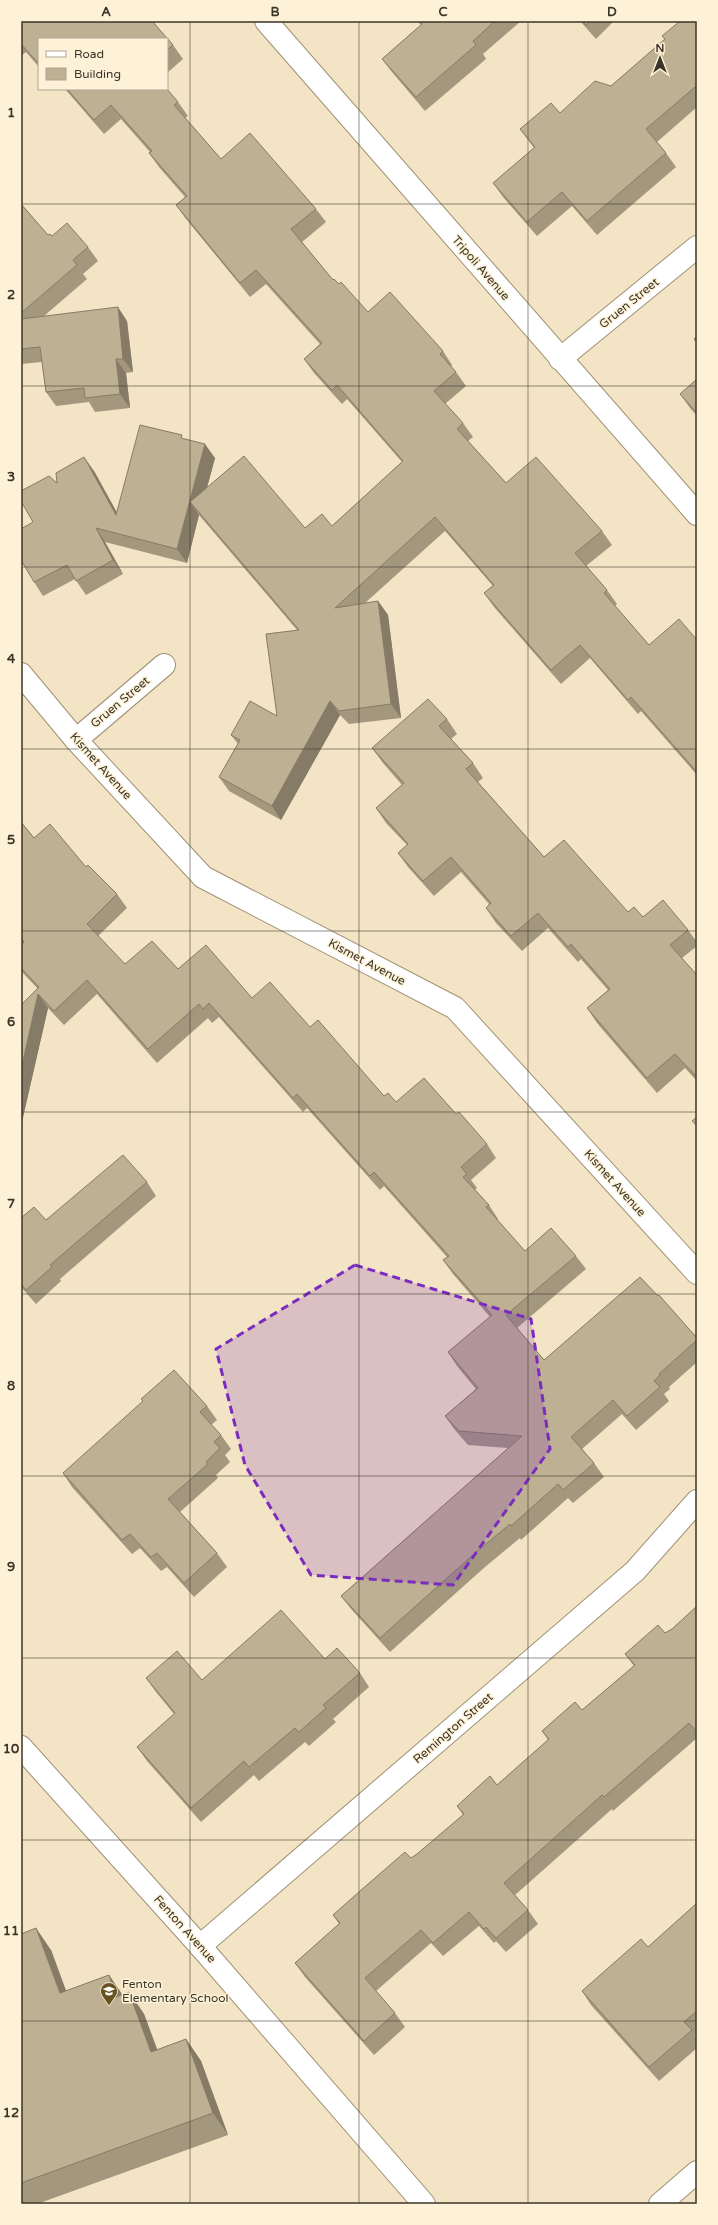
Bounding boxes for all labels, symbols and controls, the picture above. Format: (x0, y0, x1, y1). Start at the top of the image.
text: A (101, 4, 111, 20)
text: B (270, 4, 280, 20)
text: C (438, 4, 448, 20)
text: D (607, 4, 617, 20)
legend (38, 38, 168, 90)
north arrow (640, 38, 680, 78)
text: N (656, 42, 664, 55)
text: Road (74, 47, 104, 61)
text: Building (74, 67, 121, 81)
text: 1 (7, 105, 15, 121)
street label: Tripoli Avenue (449, 233, 513, 303)
street label: Gruen Street (596, 274, 662, 331)
text: 2 (7, 287, 15, 303)
text: 3 (7, 469, 15, 485)
text: 4 (7, 651, 16, 667)
street label: Gruen Street (88, 673, 153, 731)
street label: Kismet Avenue (67, 730, 135, 803)
text: 5 (7, 832, 15, 848)
street label: Kismet Avenue (326, 936, 408, 988)
text: 6 (7, 1014, 15, 1030)
street label: Kismet Avenue (581, 1147, 649, 1220)
text: 7 (7, 1196, 15, 1212)
text: 8 (7, 1378, 15, 1394)
text: 9 (7, 1559, 15, 1575)
street label: Remington Street (410, 1689, 496, 1766)
text: 10 (3, 1741, 19, 1757)
street label: Fenton Avenue (151, 1892, 219, 1966)
text: 11 (3, 1923, 19, 1939)
place label: Fenton Elementary School (122, 1977, 229, 2005)
school or university icon: Fenton Elementary School (99, 1981, 119, 2006)
text: 12 (3, 2105, 19, 2121)

